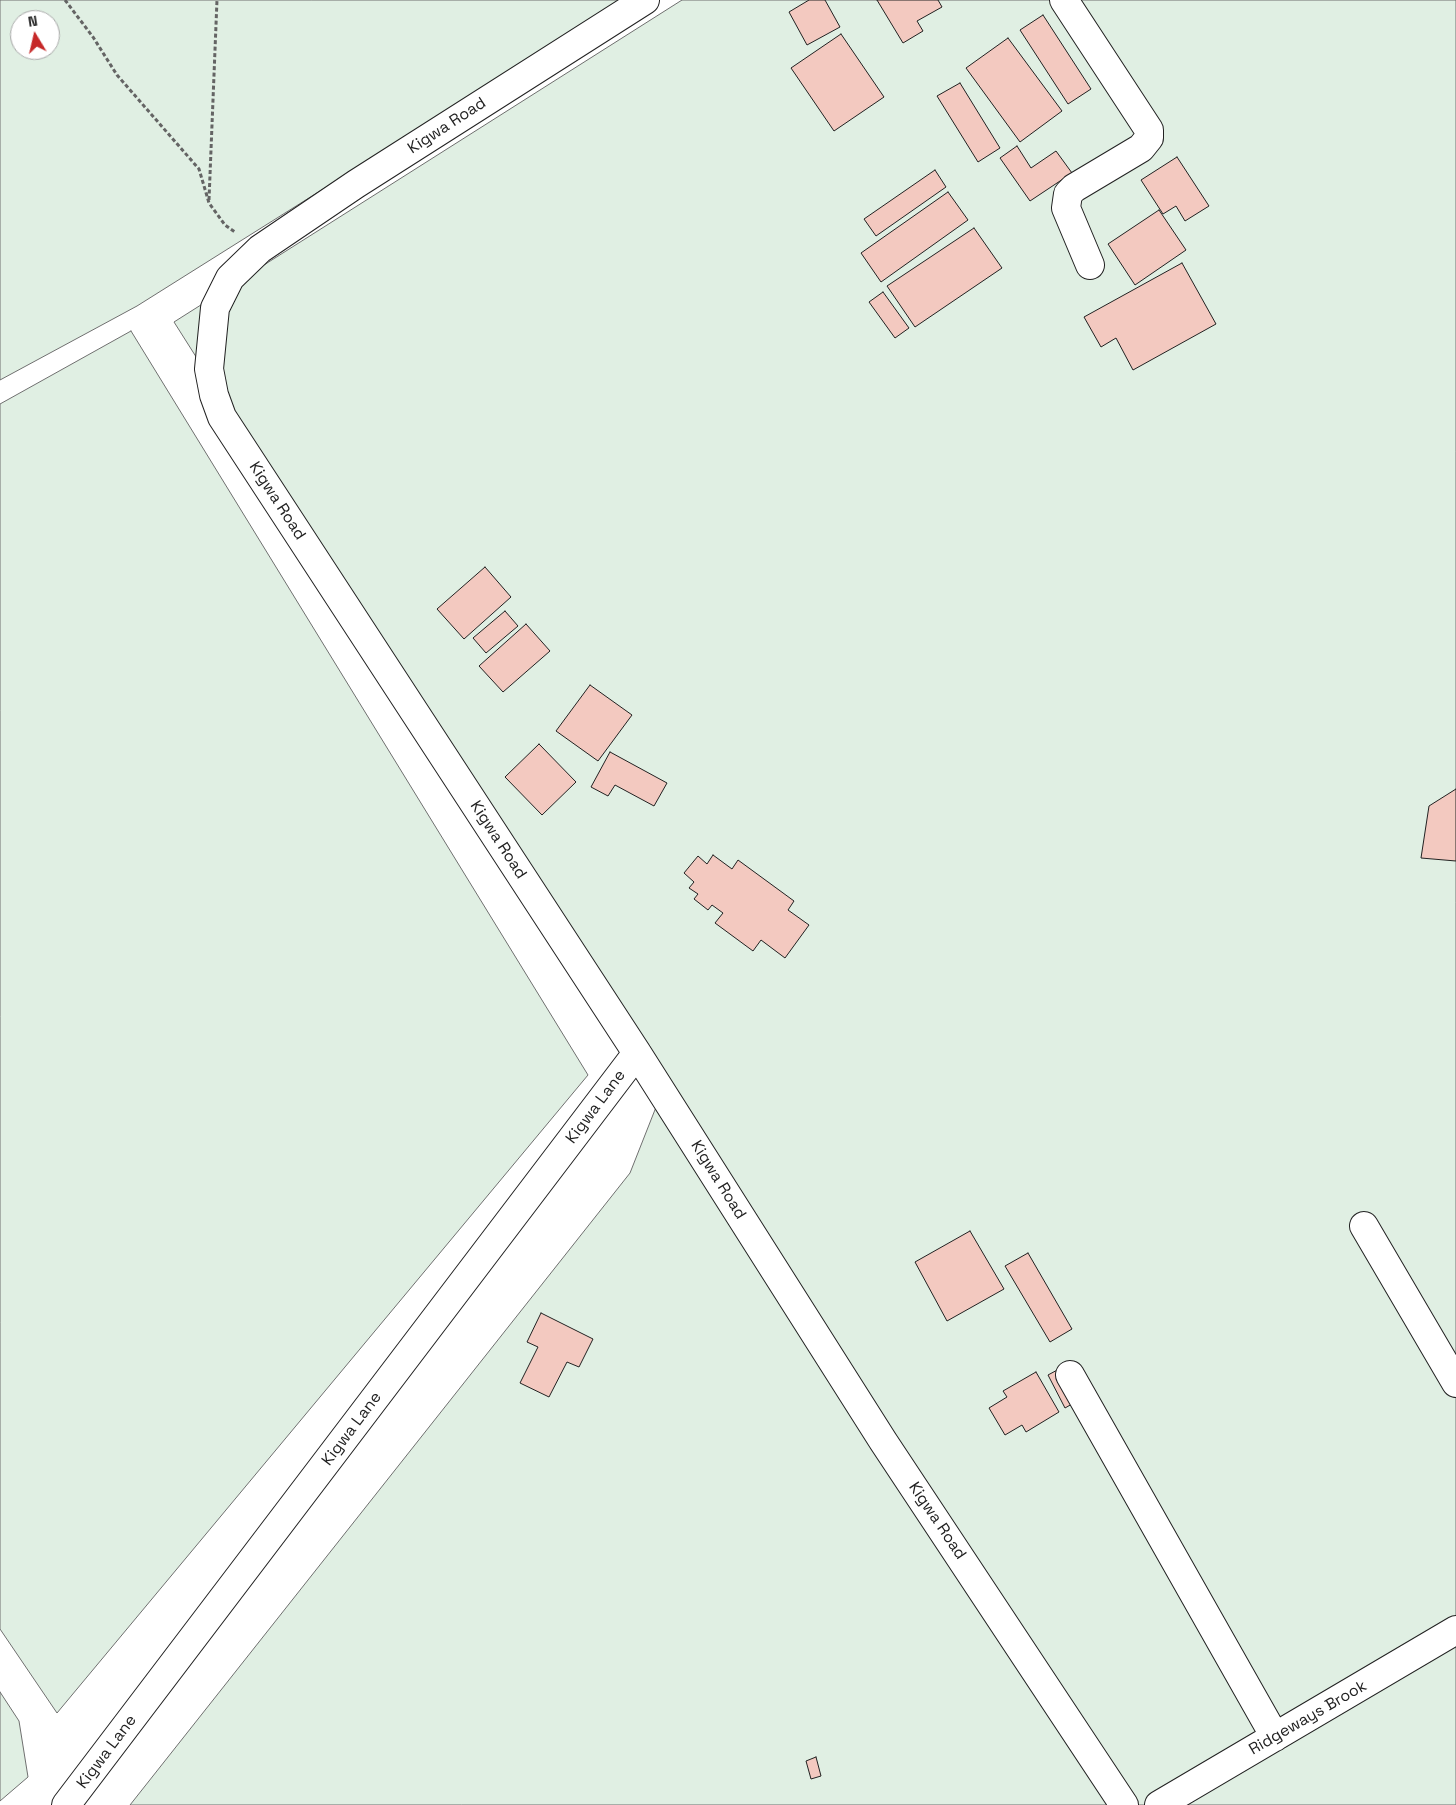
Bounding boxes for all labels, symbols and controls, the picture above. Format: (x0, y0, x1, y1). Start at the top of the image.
north arrow (10, 10, 60, 60)
text: N (27, 12, 39, 31)
street label: Kigwa Road (404, 94, 490, 158)
street label: Kigwa Road (245, 458, 309, 544)
street label: Kigwa Road (466, 797, 530, 883)
street label: Kigwa Lane (562, 1066, 630, 1148)
street label: Kigwa Road (686, 1137, 750, 1223)
street label: Kigwa Lane (318, 1388, 386, 1470)
street label: Kigwa Road (904, 1479, 970, 1563)
street label: Ridgeways Brook (1246, 1677, 1370, 1759)
street label: Kigwa Lane (73, 1711, 141, 1793)

